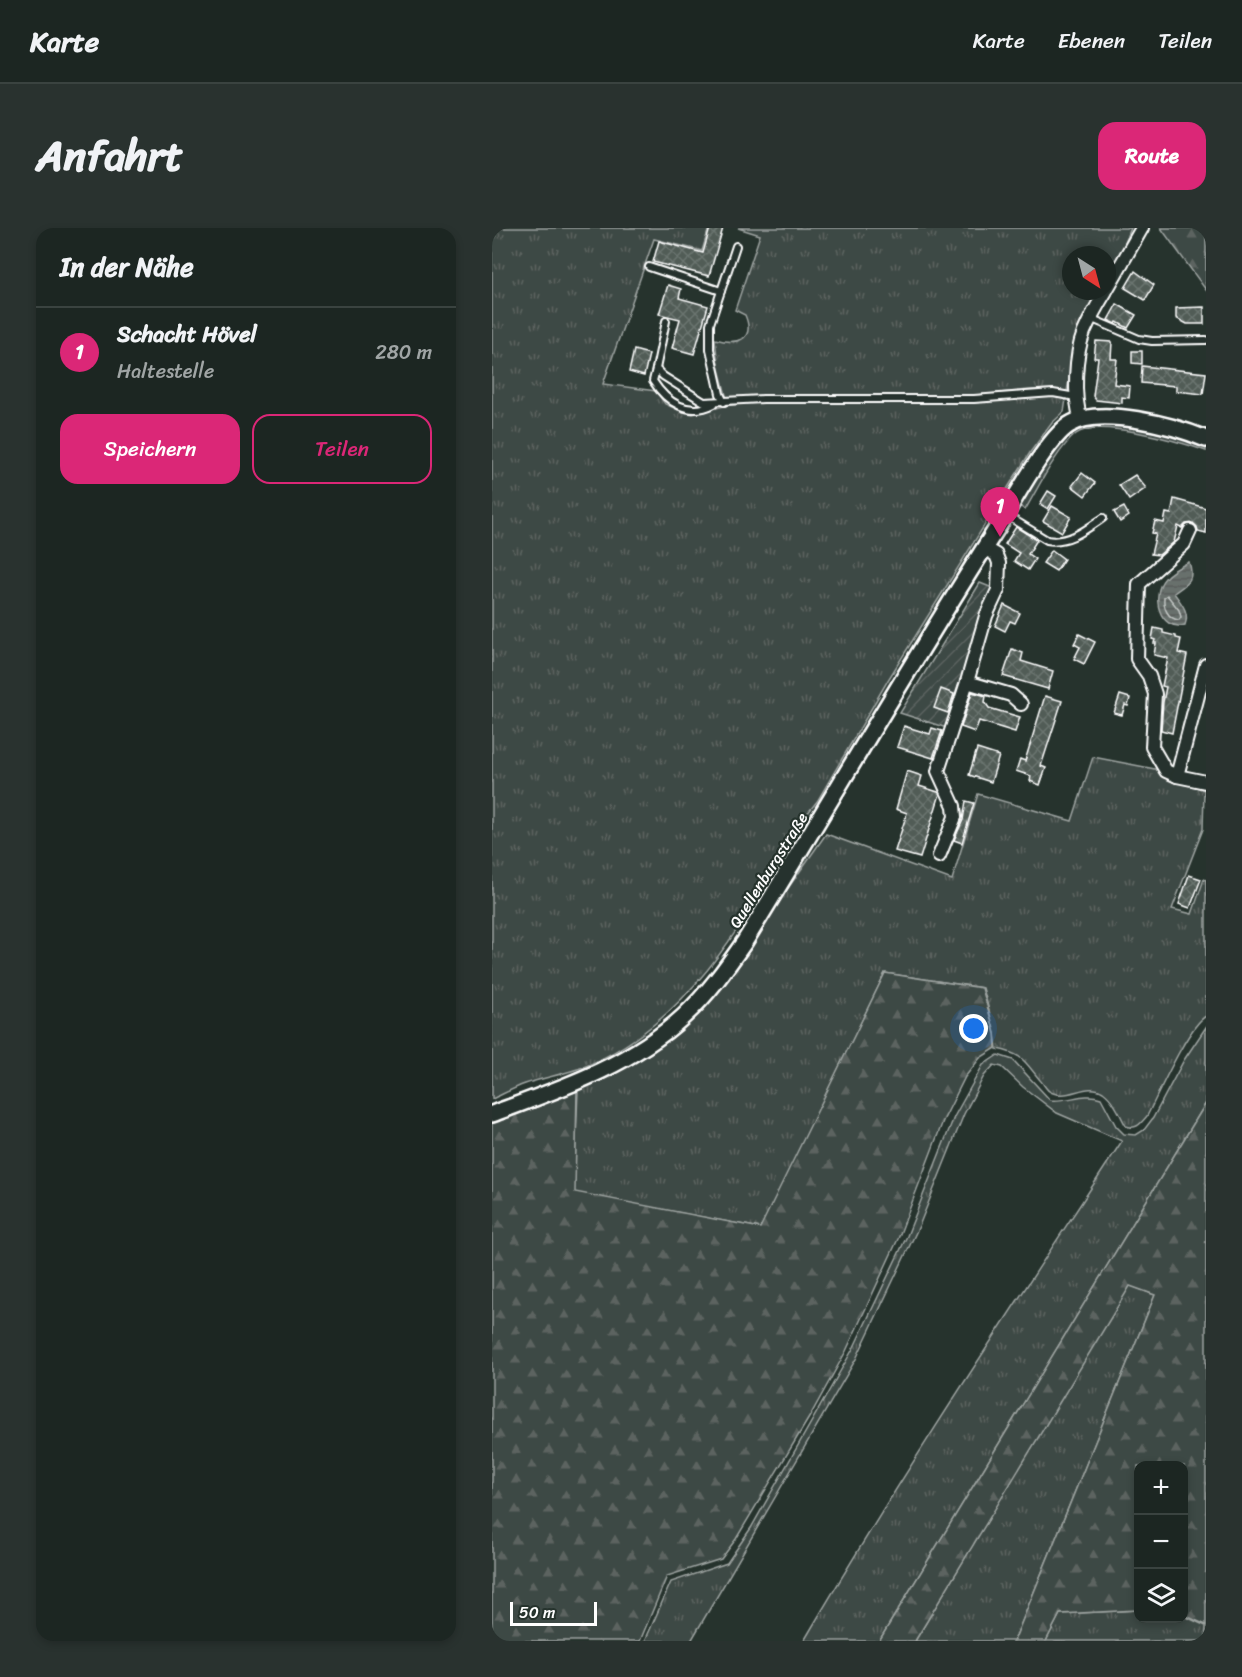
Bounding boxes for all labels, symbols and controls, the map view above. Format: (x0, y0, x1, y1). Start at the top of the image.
text: Karte (30, 17, 99, 66)
text: Karte (973, 22, 1025, 60)
text: Ebenen (1058, 22, 1125, 60)
text: Teilen (1158, 22, 1212, 60)
text: Anfahrt (36, 119, 183, 193)
button: Route (1098, 122, 1206, 190)
text: In der Nähe (60, 244, 194, 290)
north arrow (1062, 246, 1116, 300)
text: Schacht Hövel (117, 315, 257, 354)
text: 1 (75, 335, 84, 370)
text: 280 m (375, 335, 432, 370)
text: Haltestelle (117, 354, 214, 389)
button: Speichern (60, 414, 240, 484)
button: Teilen (252, 414, 432, 484)
pin: 1 (980, 488, 1020, 537)
street label: Quellenburgstraße (721, 806, 816, 934)
your location (959, 1014, 988, 1043)
map controls (1134, 1461, 1188, 1623)
button: + (1134, 1461, 1188, 1515)
button: − (1134, 1515, 1188, 1569)
button: layers (1134, 1569, 1188, 1623)
text: 50 m (519, 1598, 555, 1627)
scale bar (510, 1599, 597, 1626)

